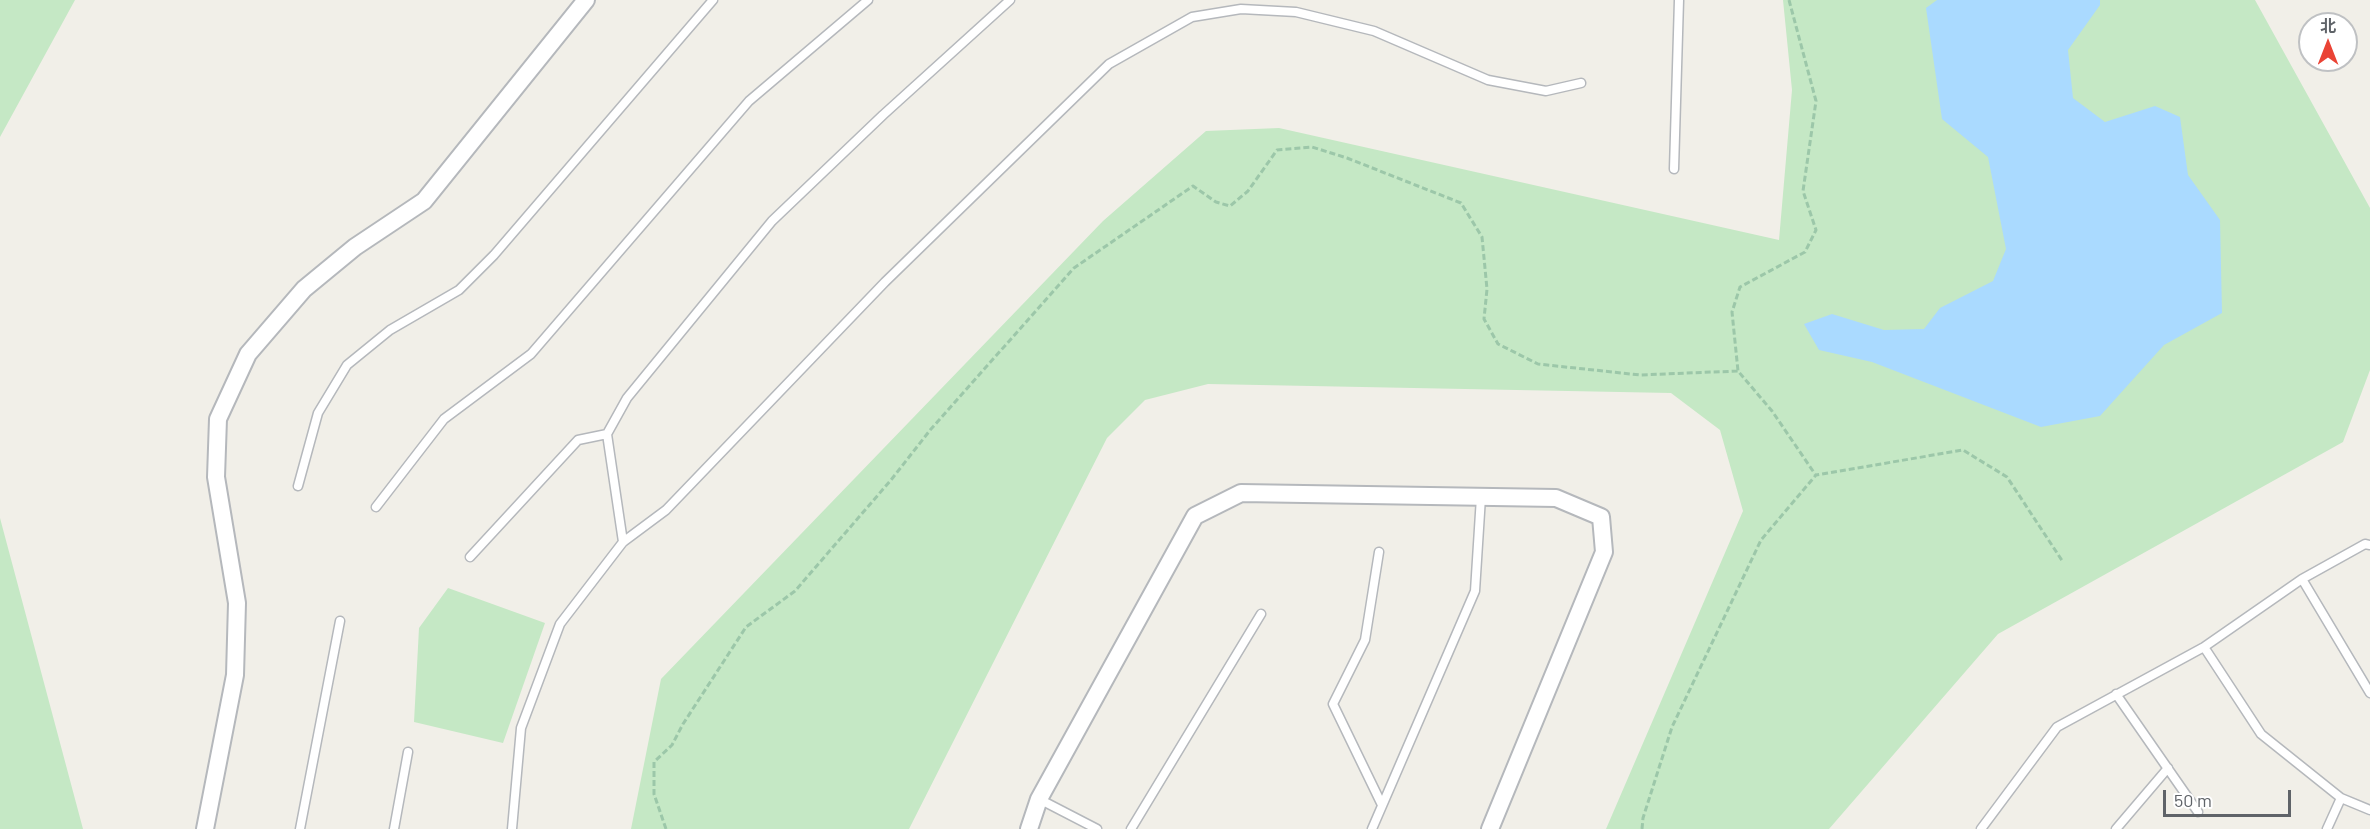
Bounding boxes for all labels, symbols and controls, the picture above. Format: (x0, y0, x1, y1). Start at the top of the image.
north arrow (2298, 12, 2358, 72)
text: 北 (2320, 16, 2336, 35)
scale bar (2166, 778, 2294, 816)
text: 50 m (2174, 789, 2212, 811)

